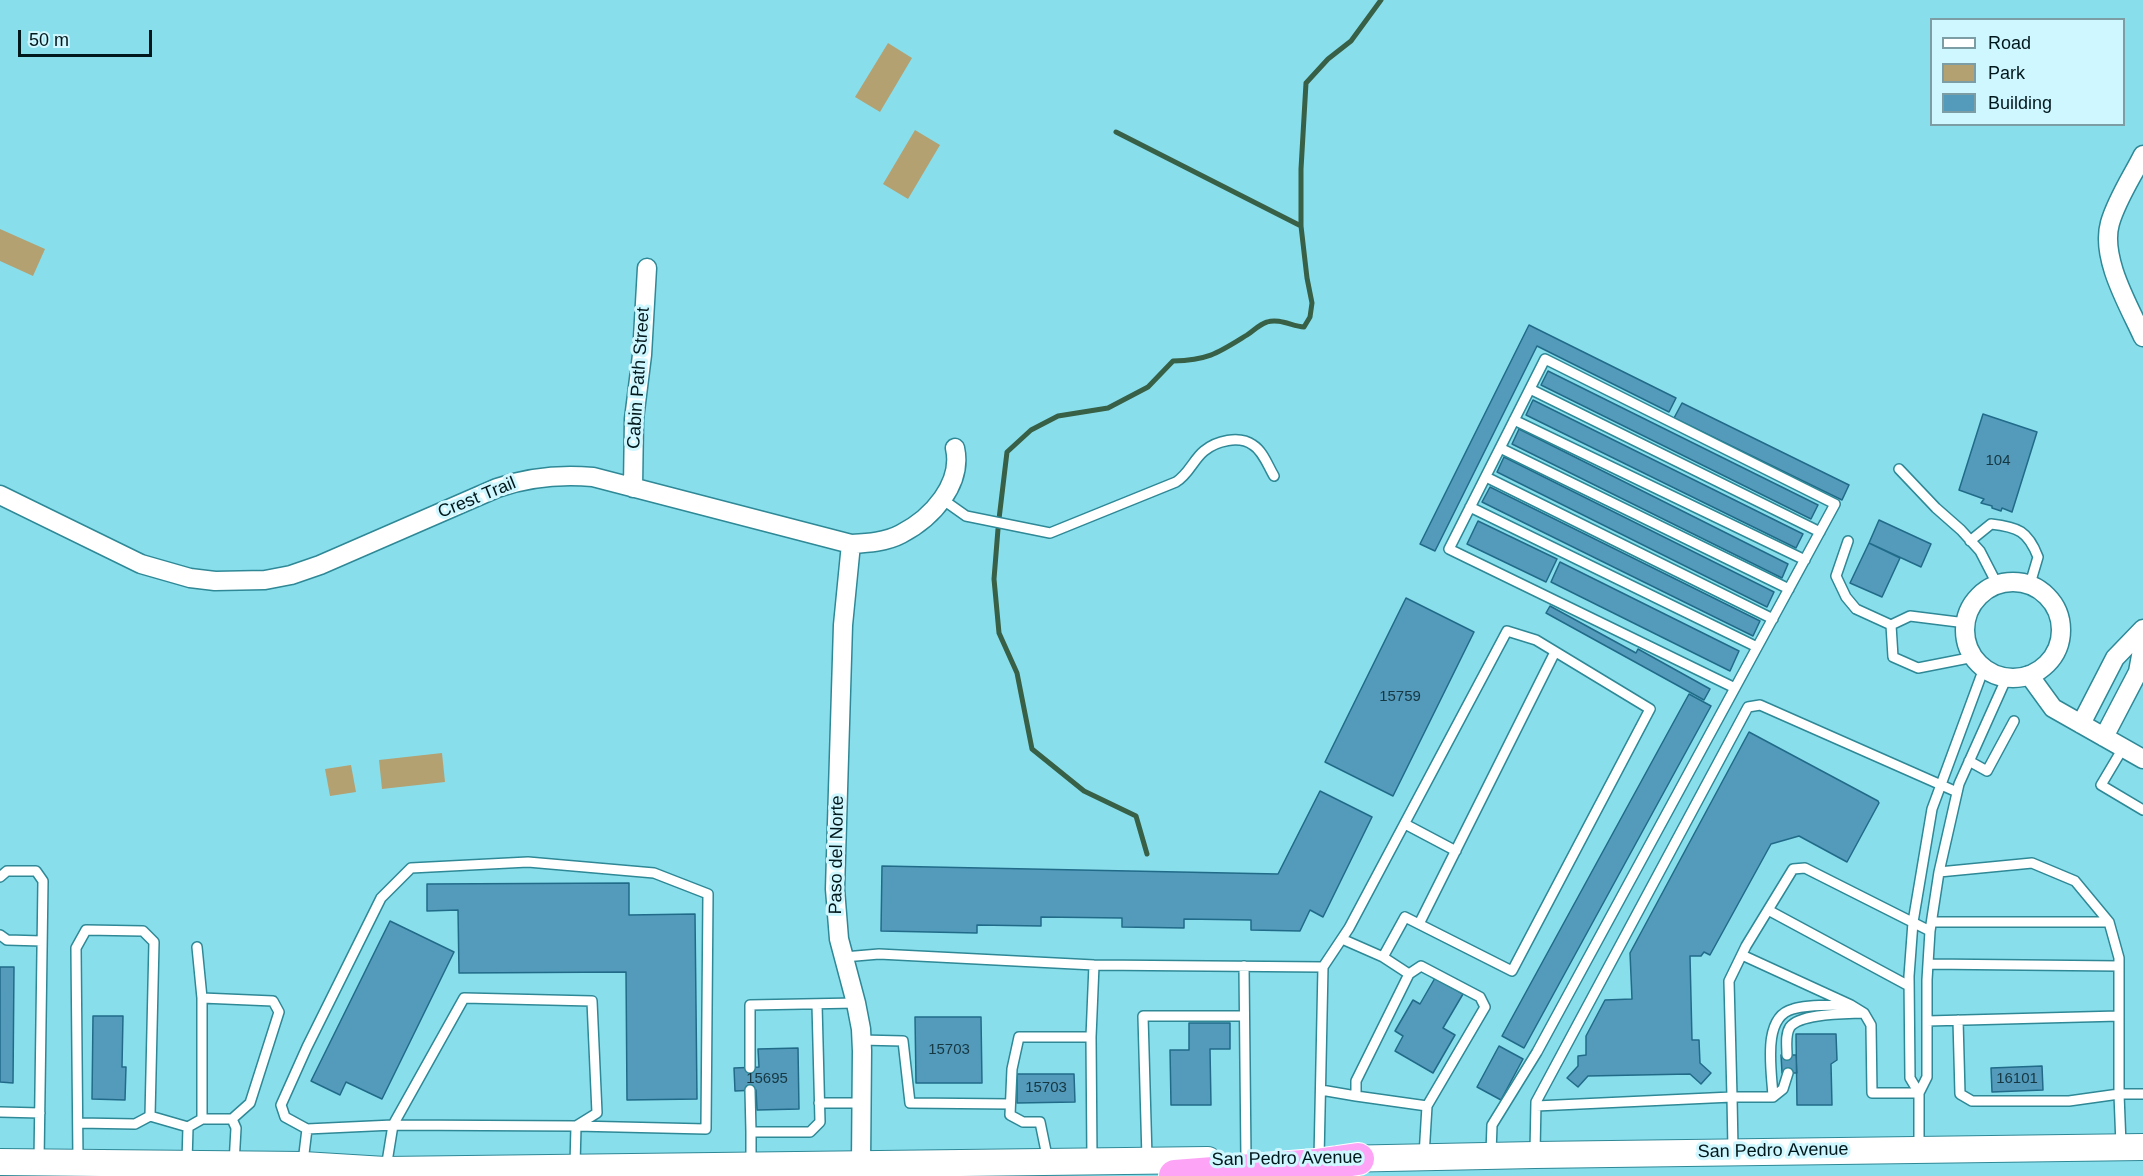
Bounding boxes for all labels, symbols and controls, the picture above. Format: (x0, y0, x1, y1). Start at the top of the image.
scale bar (21, 18, 154, 56)
legend (1930, 18, 2125, 126)
text: 50 m (29, 30, 69, 50)
text: Road (1988, 33, 2031, 53)
text: Park (1988, 63, 2025, 83)
text: Building (1988, 93, 2052, 113)
street label: Cabin Path Street (623, 306, 655, 450)
house number: 104 (1985, 452, 2011, 470)
street label: Crest Trail (435, 473, 519, 523)
house number: 15759 (1379, 688, 1421, 706)
street label: Paso del Norte (825, 795, 849, 915)
house number: 15703 (928, 1041, 970, 1059)
house number: 15695 (746, 1070, 788, 1088)
house number: 16101 (1996, 1070, 2038, 1088)
house number: 15703 (1025, 1079, 1067, 1097)
street label: San Pedro Avenue (1697, 1139, 1849, 1163)
street label: San Pedro Avenue (1211, 1147, 1363, 1171)

